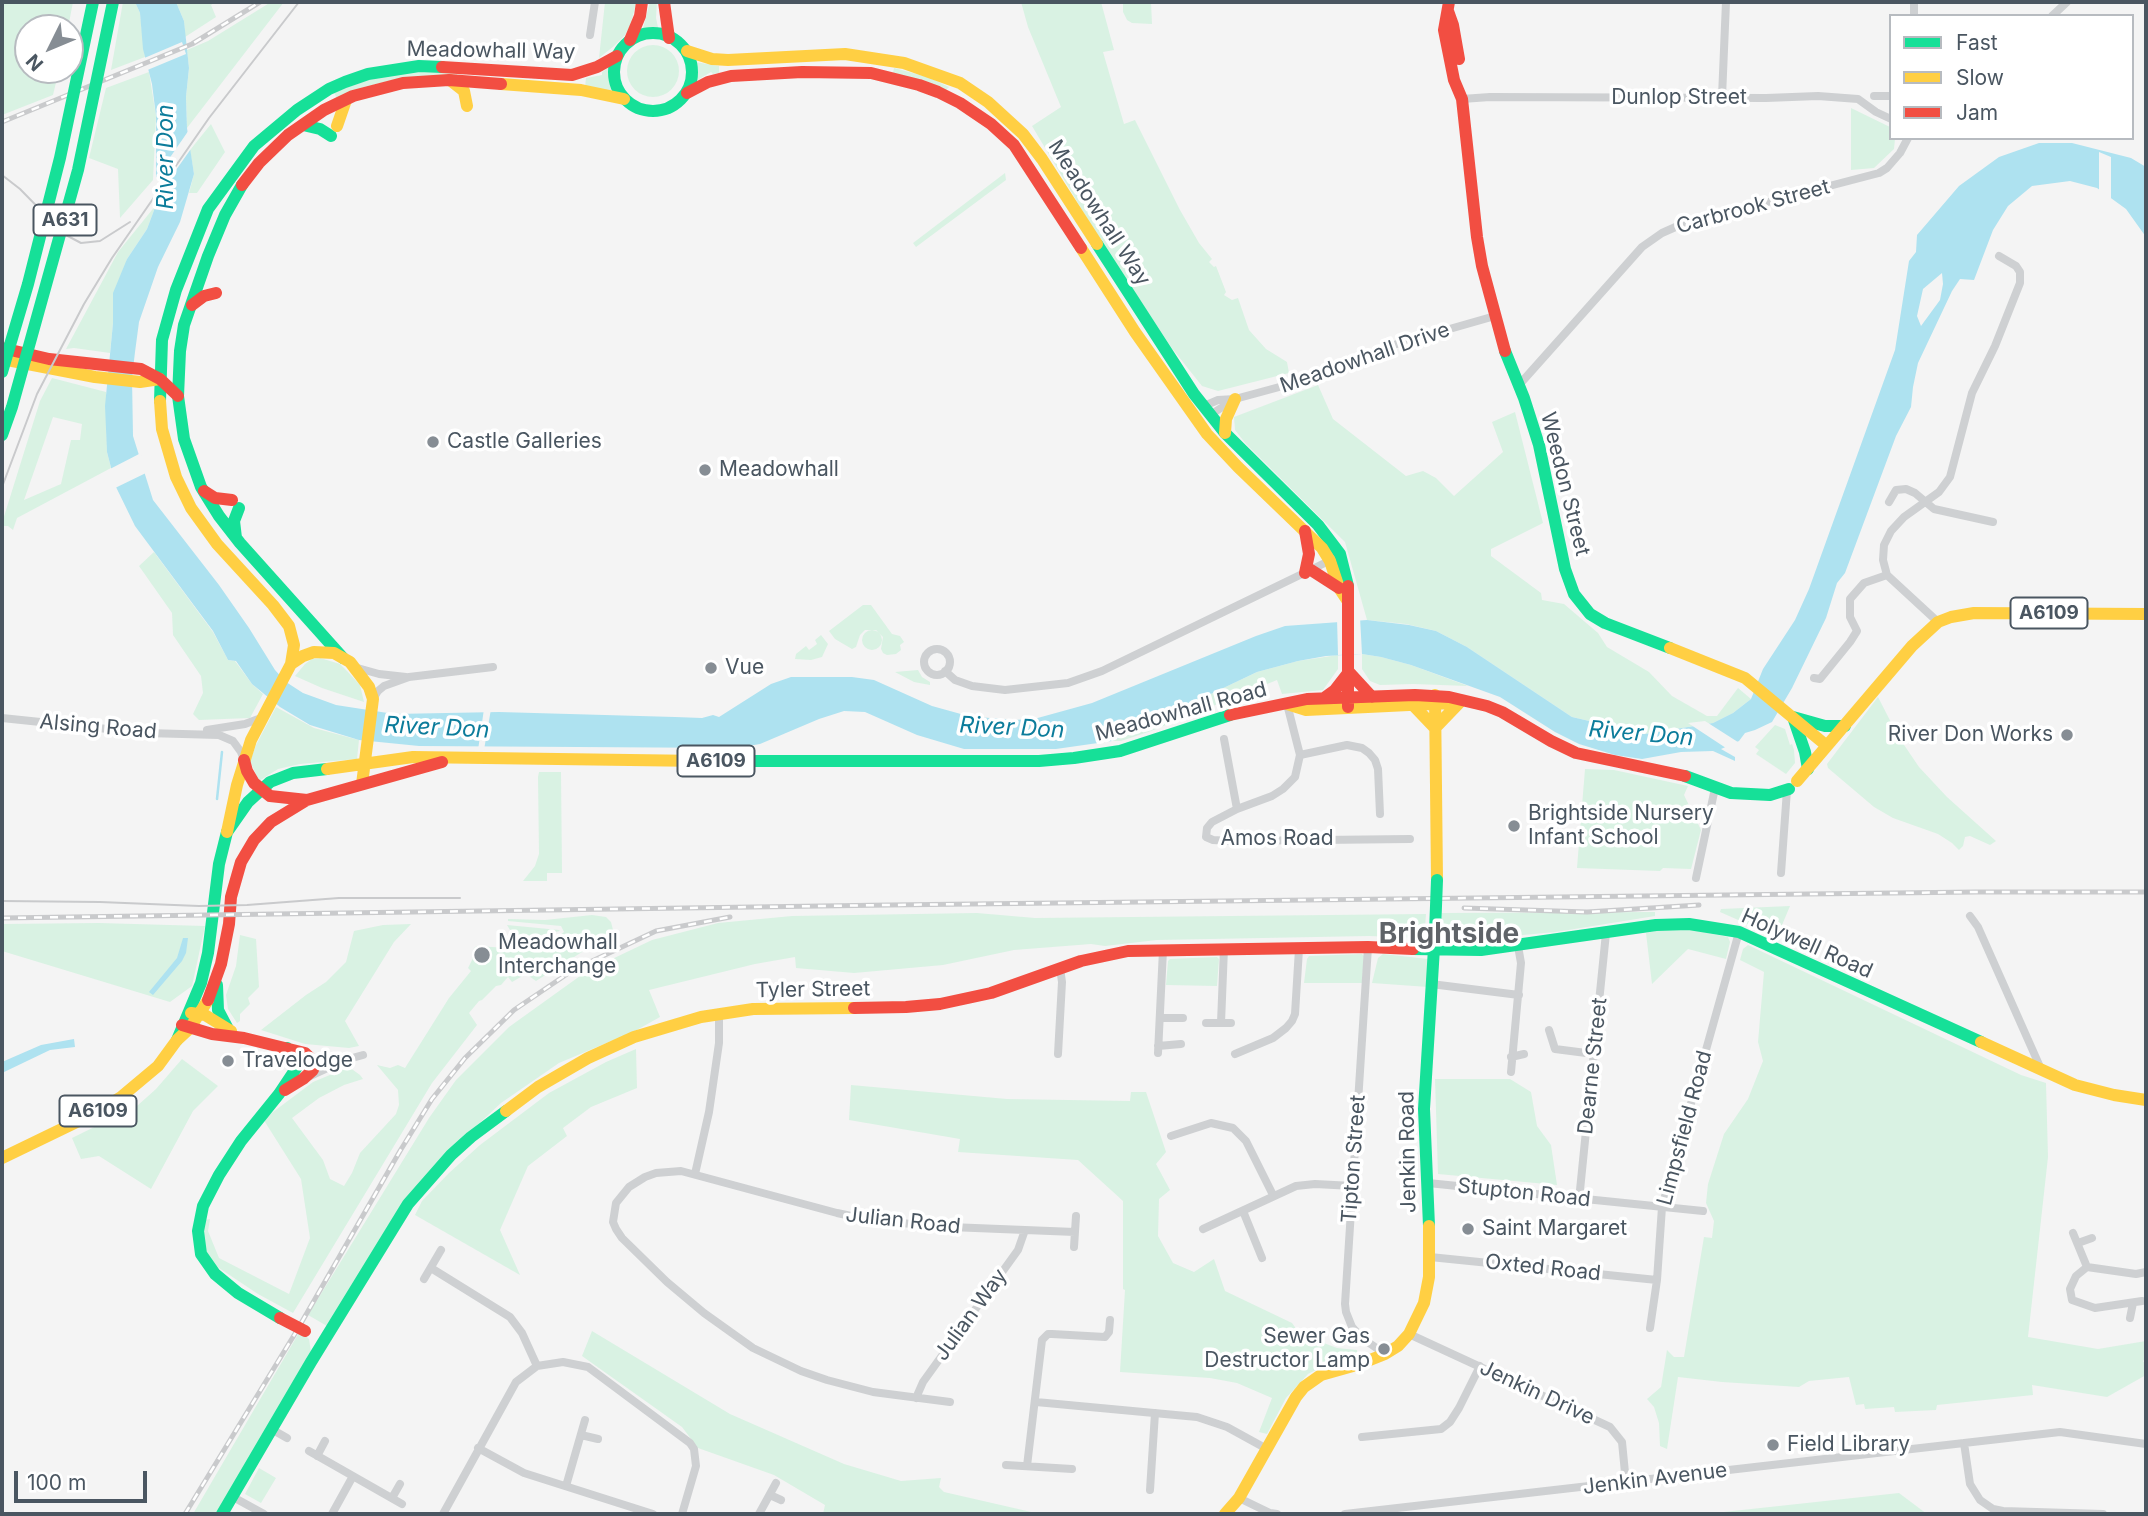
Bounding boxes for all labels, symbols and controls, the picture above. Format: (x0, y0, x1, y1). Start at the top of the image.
north arrow (14, 14, 84, 84)
legend (1889, 14, 2134, 140)
text: Fast (1956, 30, 1998, 55)
street label: Meadowhall Way (406, 37, 576, 65)
text: N (21, 49, 48, 75)
text: Slow (1956, 65, 2004, 90)
street label: Dunlop Street (1611, 85, 1747, 111)
text: Jam (1956, 100, 1998, 125)
water label: River Don (152, 104, 180, 210)
street label: Meadowhall Way (1043, 135, 1155, 291)
street label: Carbrook Street (1674, 174, 1832, 240)
road number: A631 (34, 204, 96, 235)
street label: Meadowhall Drive (1277, 317, 1453, 399)
street label: Weedon Street (1535, 410, 1595, 558)
place label: Castle Galleries (447, 429, 602, 455)
marker: Castle Galleries (425, 434, 441, 450)
place label: Meadowhall (719, 457, 839, 483)
marker: Meadowhall (697, 462, 713, 478)
road number: A6109 (2010, 598, 2088, 628)
place label: Vue (725, 655, 764, 681)
marker: Vue (703, 660, 719, 676)
street label: Meadowhall Road (1093, 677, 1269, 747)
street label: Alsing Road (38, 709, 158, 745)
water label: River Don (384, 711, 490, 745)
water label: River Don (959, 711, 1065, 745)
water label: River Don (1587, 716, 1695, 752)
place label: River Don Works (1888, 722, 2053, 748)
marker: River Don Works (2059, 727, 2075, 743)
road number: A6109 (678, 746, 754, 776)
place label: Brightside Nursery Infant School (1528, 801, 1714, 851)
marker: Brightside Nursery Infant School (1506, 818, 1522, 834)
street label: Amos Road (1220, 826, 1334, 852)
street label: Holywell Road (1737, 904, 1877, 984)
district label: Brightside (1379, 918, 1519, 952)
place label: Meadowhall Interchange (498, 930, 618, 980)
marker: Meadowhall Interchange (472, 945, 492, 965)
street label: Tyler Street (756, 976, 870, 1004)
street label: Dearne Street (1573, 996, 1613, 1136)
place label: Travelodge (242, 1048, 353, 1074)
street label: Limpsfield Road (1652, 1048, 1718, 1208)
marker: Travelodge (220, 1053, 236, 1069)
street label: Jenkin Road (1394, 1091, 1422, 1213)
street label: Tipton Street (1337, 1094, 1371, 1224)
road number: A6109 (60, 1096, 136, 1126)
street label: Stupton Road (1456, 1173, 1592, 1213)
street label: Julian Road (844, 1202, 962, 1240)
place label: Saint Margaret (1482, 1216, 1627, 1242)
marker: Saint Margaret (1460, 1221, 1476, 1237)
street label: Oxted Road (1484, 1249, 1602, 1287)
street label: Julian Way (929, 1264, 1013, 1366)
place label: Sewer Gas Destructor Lamp (1204, 1324, 1370, 1374)
marker: Sewer Gas Destructor Lamp (1376, 1341, 1392, 1357)
street label: Jenkin Drive (1476, 1355, 1598, 1431)
place label: Field Library (1787, 1432, 1910, 1458)
marker: Field Library (1765, 1437, 1781, 1453)
scale bar (18, 1456, 150, 1500)
street label: Jenkin Avenue (1581, 1458, 1729, 1500)
text: 100 m (27, 1470, 86, 1495)

